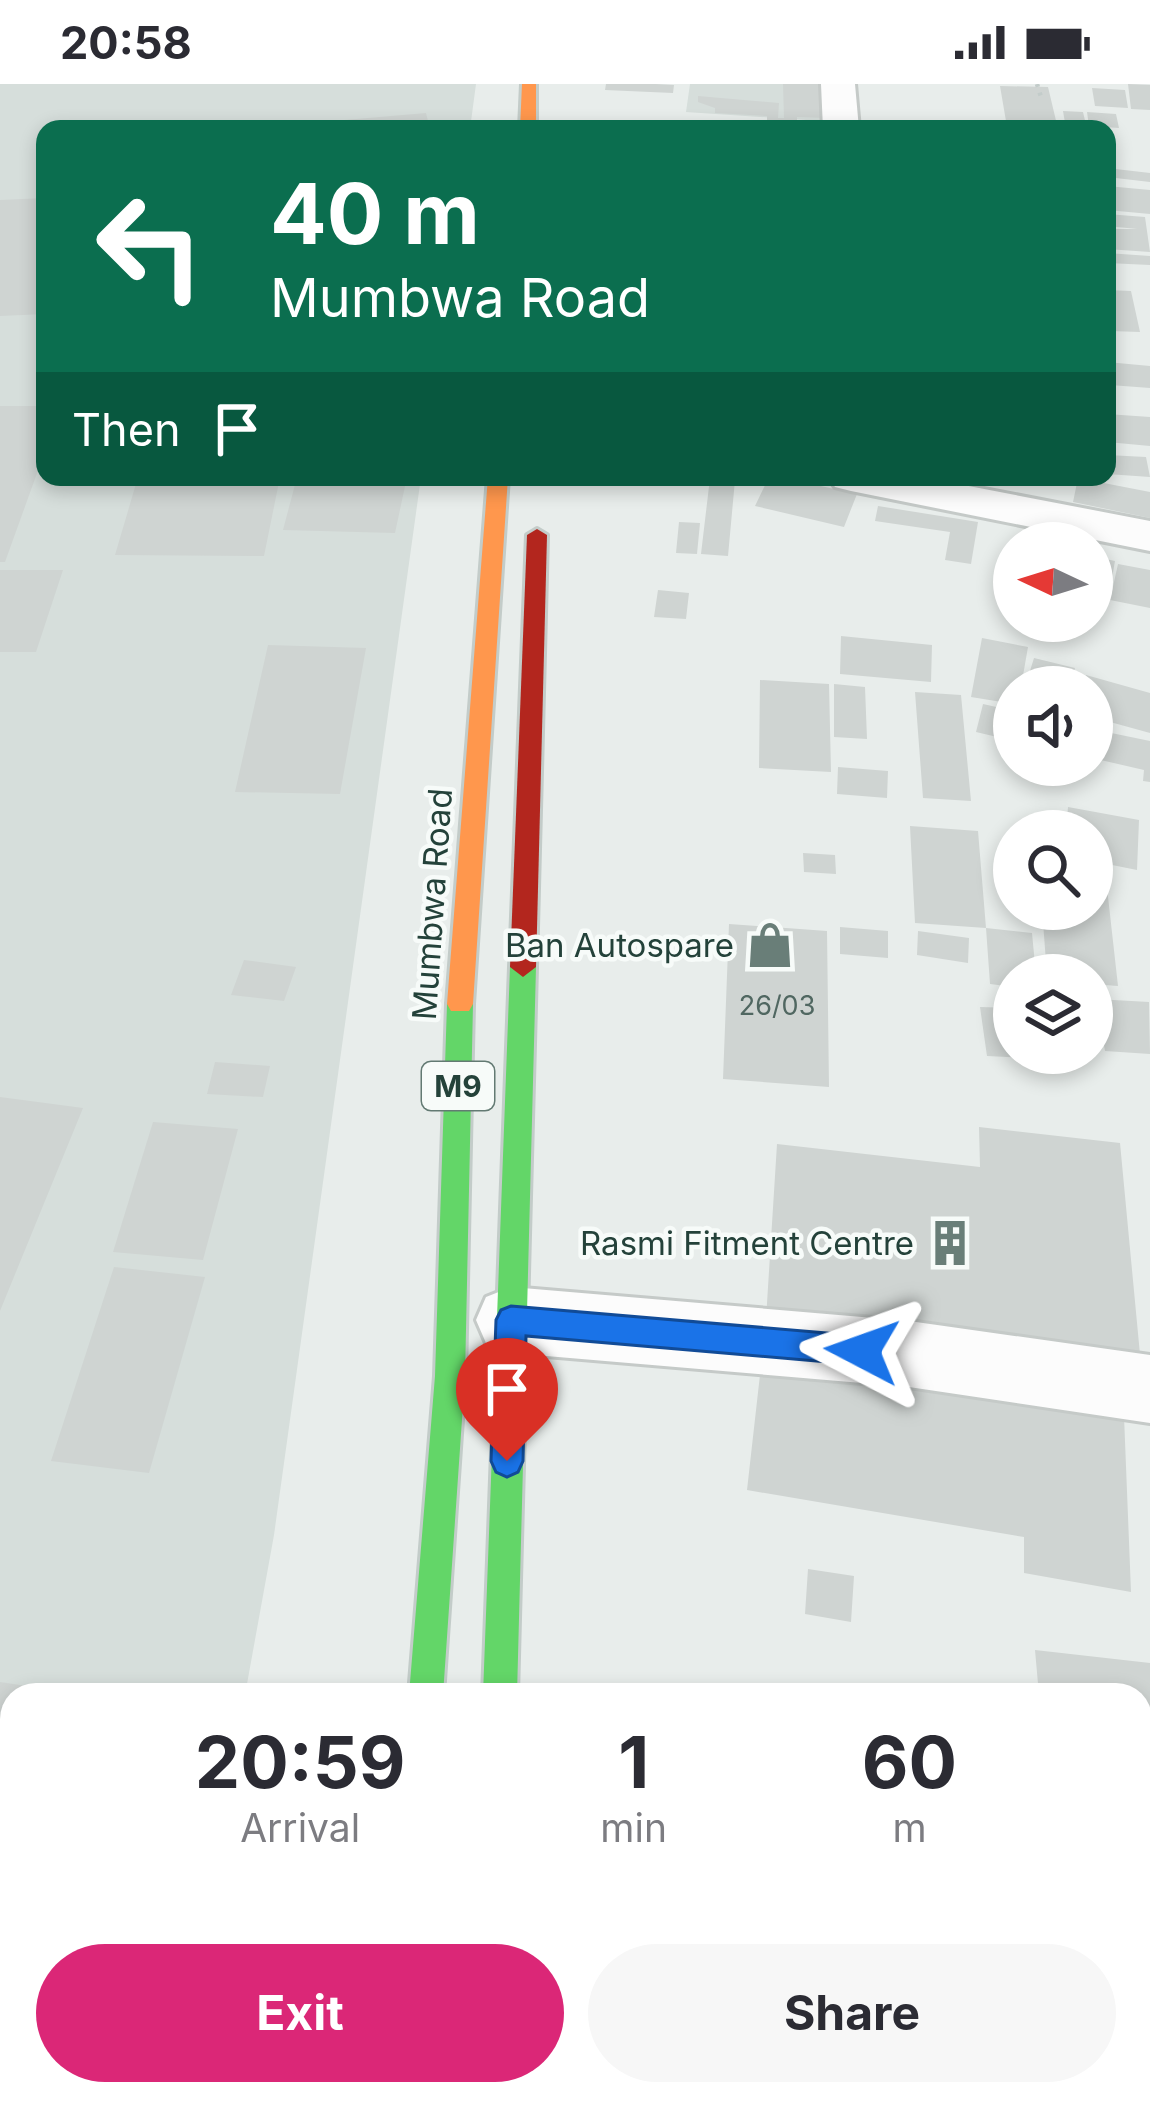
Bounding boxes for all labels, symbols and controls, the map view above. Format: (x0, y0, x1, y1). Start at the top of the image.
text: 20:58 (60, 15, 192, 70)
text: 40 m (270, 163, 480, 264)
icon: left (72, 168, 228, 324)
text: Mumbwa Road (270, 265, 650, 330)
icon: arrive (204, 396, 270, 462)
text: Then (72, 402, 180, 457)
north arrow (993, 522, 1113, 642)
map controls (993, 522, 1113, 1074)
button: sound (993, 666, 1113, 786)
street label: Mumbwa Road (404, 787, 460, 1021)
button: search (993, 810, 1113, 930)
shop icon: Ban Autospare (745, 920, 795, 970)
place label: Ban Autospare (505, 925, 734, 965)
button: layers (993, 954, 1113, 1074)
house number: 26/03 (739, 989, 815, 1022)
road number: M9 (422, 1062, 494, 1110)
building icon: Rasmi Fitment Centre (925, 1218, 975, 1268)
place label: Rasmi Fitment Centre (580, 1223, 914, 1263)
position arrow (799, 1288, 925, 1414)
pin (456, 1338, 558, 1461)
icon: arrive (474, 1356, 540, 1422)
text: 20:59 (195, 1718, 406, 1805)
text: 1 (618, 1718, 649, 1805)
text: 60 (862, 1718, 957, 1805)
text: Arrival (240, 1804, 360, 1851)
text: min (600, 1804, 667, 1851)
text: m (892, 1804, 927, 1851)
button: Exit (36, 1944, 564, 2082)
button: Share (588, 1944, 1116, 2082)

